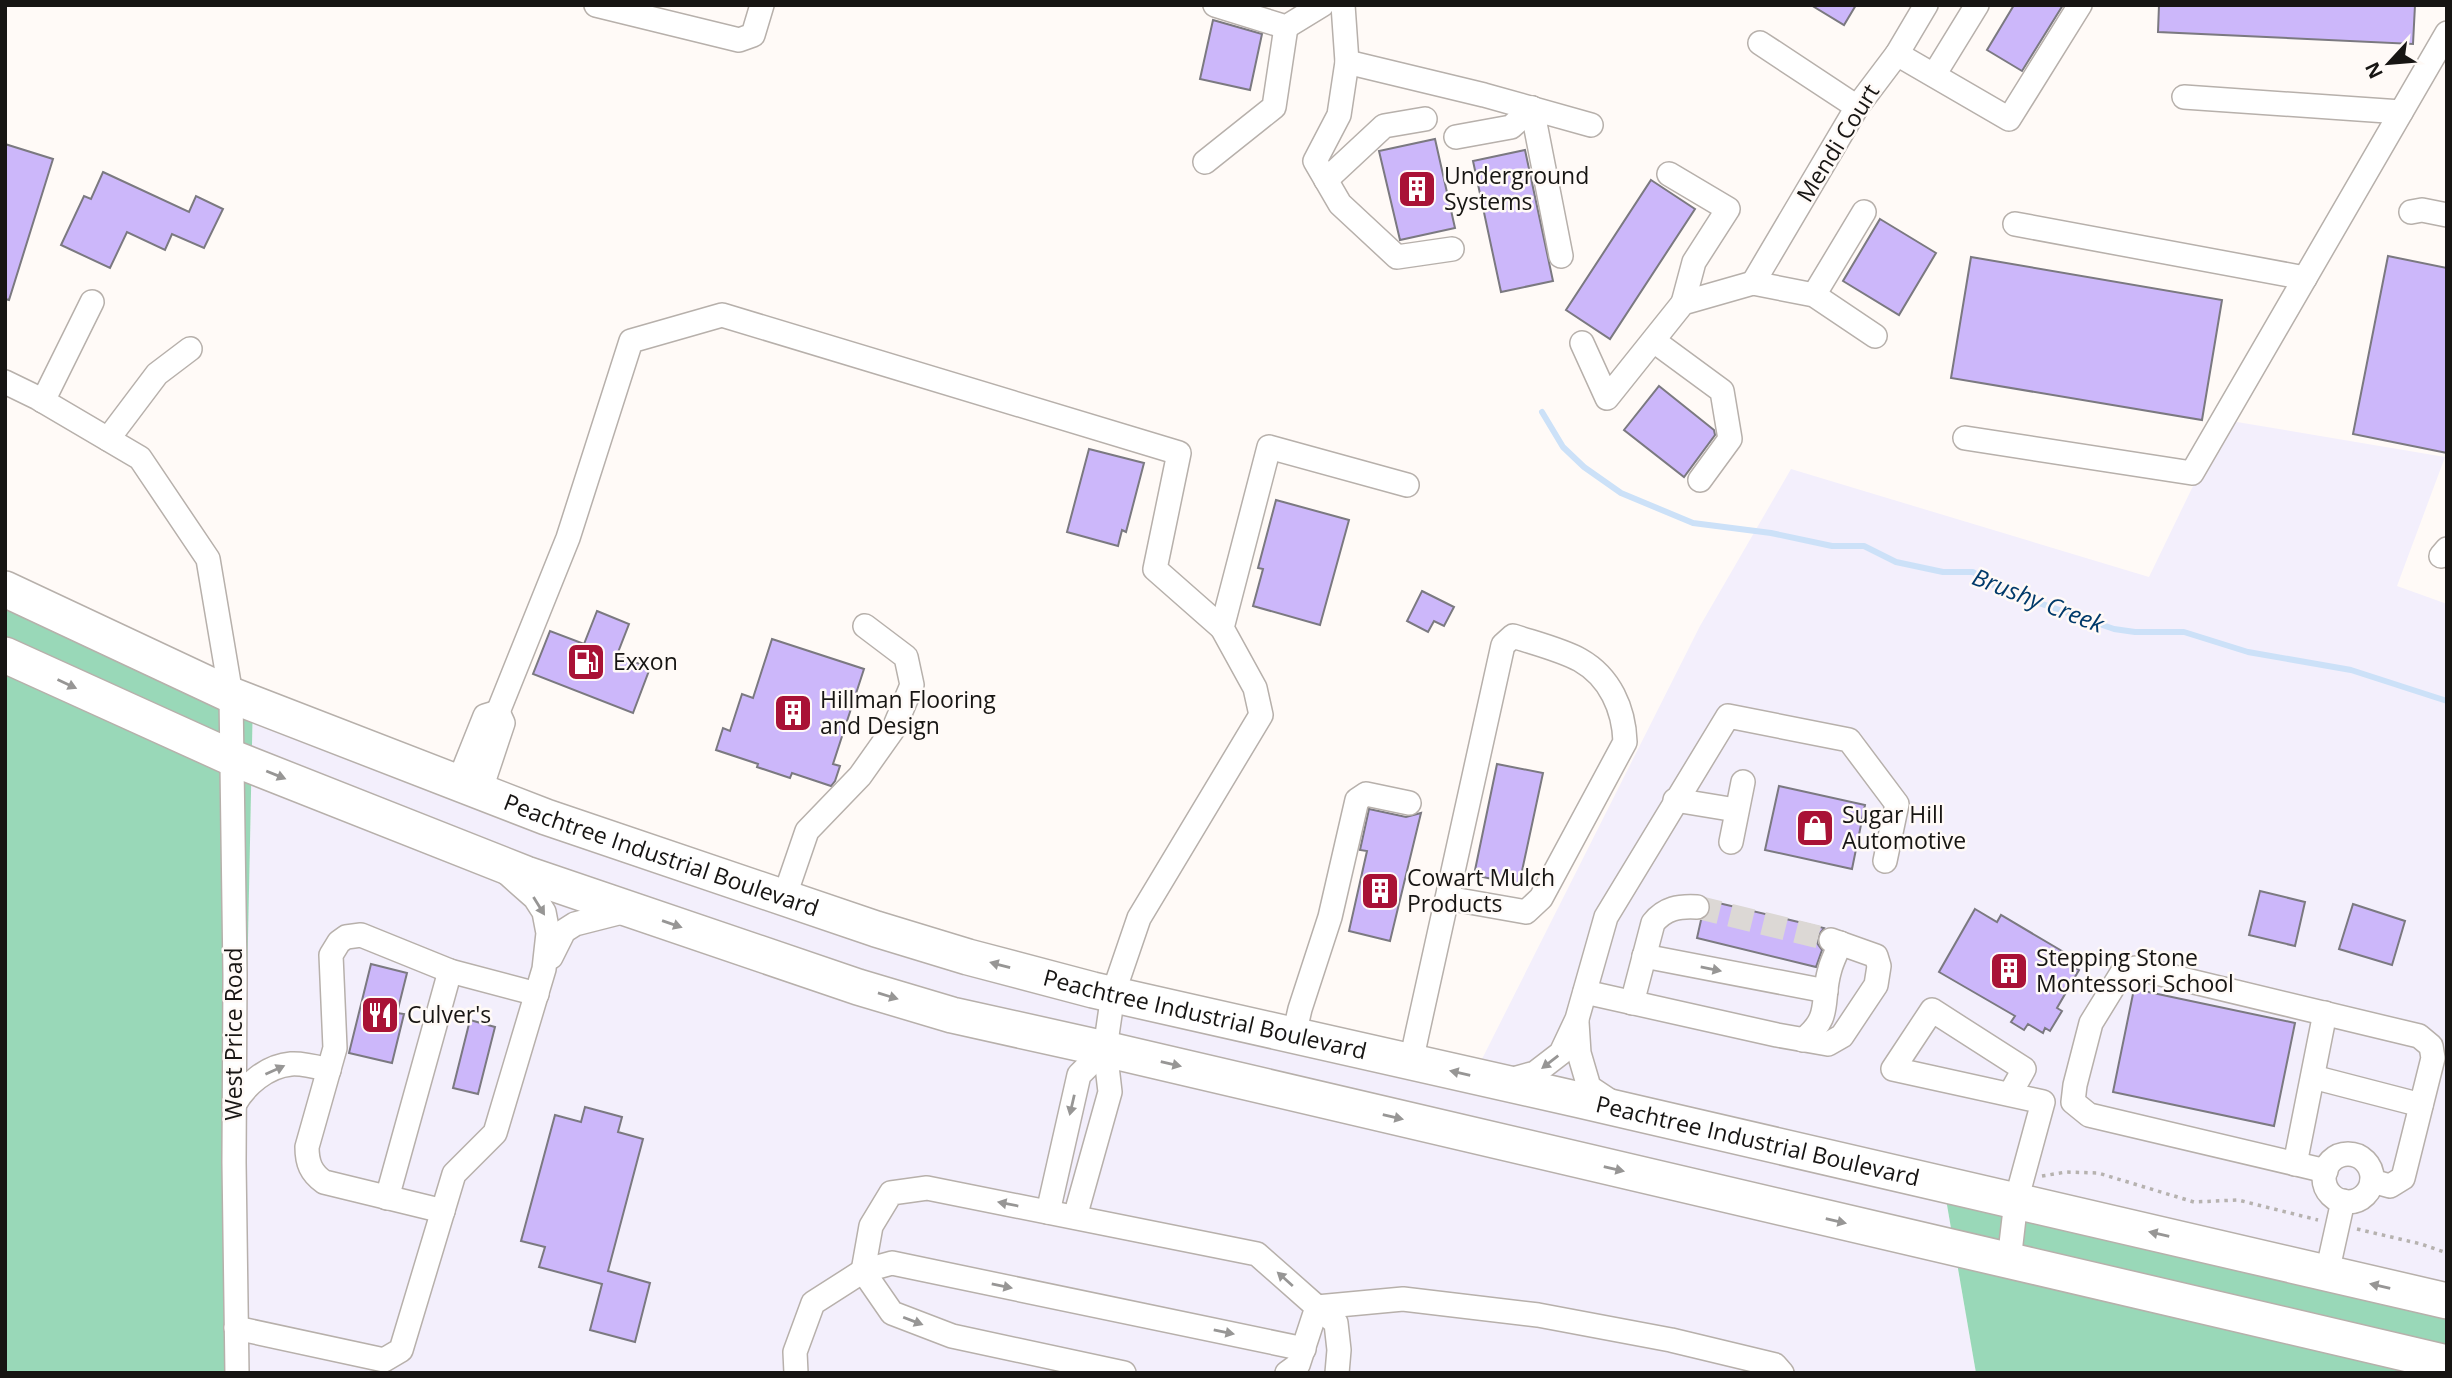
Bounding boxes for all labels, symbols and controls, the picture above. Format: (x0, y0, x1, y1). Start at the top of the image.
north arrow (2354, 28, 2424, 98)
text: N (2359, 58, 2389, 83)
street label: Mendi Court (1788, 77, 1886, 208)
place label: Underground Systems (1444, 159, 1589, 217)
building icon: Underground Systems (1396, 168, 1438, 210)
water label: Brushy Creek (1968, 559, 2110, 640)
fuel station icon: Exxon (565, 641, 607, 683)
place label: Exxon (613, 645, 678, 677)
one-way arrow (57, 678, 77, 690)
place label: Hillman Flooring and Design (820, 683, 996, 741)
building icon: Hillman Flooring and Design (772, 692, 814, 734)
one-way arrow (265, 770, 286, 781)
street label: Peachtree Industrial Boulevard (500, 785, 823, 923)
place label: Sugar Hill Automotive (1842, 798, 1966, 856)
shop icon: Sugar Hill Automotive (1794, 807, 1836, 849)
place label: Cowart Mulch Products (1407, 861, 1555, 919)
building icon: Cowart Mulch Products (1359, 870, 1401, 912)
one-way arrow (532, 896, 545, 915)
one-way arrow (662, 919, 683, 929)
place label: Stepping Stone Montessori School (2036, 941, 2234, 999)
street label: West Price Road (217, 947, 249, 1121)
building icon: Stepping Stone Montessori School (1988, 950, 2030, 992)
one-way arrow (988, 959, 1010, 970)
street label: Peachtree Industrial Boulevard (1040, 961, 1370, 1066)
one-way arrow (1700, 964, 1722, 975)
one-way arrow (878, 991, 899, 1001)
restaurant icon: Culver's (359, 994, 401, 1036)
place label: Culver's (407, 998, 491, 1030)
one-way arrow (1541, 1054, 1559, 1069)
one-way arrow (1161, 1059, 1183, 1070)
one-way arrow (265, 1064, 285, 1076)
one-way arrow (1449, 1067, 1471, 1078)
street label: Peachtree Industrial Boulevard (1593, 1087, 1923, 1193)
one-way arrow (1066, 1095, 1077, 1117)
one-way arrow (1382, 1112, 1404, 1123)
one-way arrow (1603, 1164, 1625, 1175)
one-way arrow (997, 1198, 1019, 1209)
one-way arrow (1825, 1216, 1847, 1227)
one-way arrow (2148, 1228, 2170, 1239)
one-way arrow (1277, 1271, 1294, 1287)
one-way arrow (991, 1280, 1013, 1291)
one-way arrow (2369, 1280, 2391, 1291)
one-way arrow (902, 1316, 923, 1327)
one-way arrow (1213, 1327, 1235, 1338)

